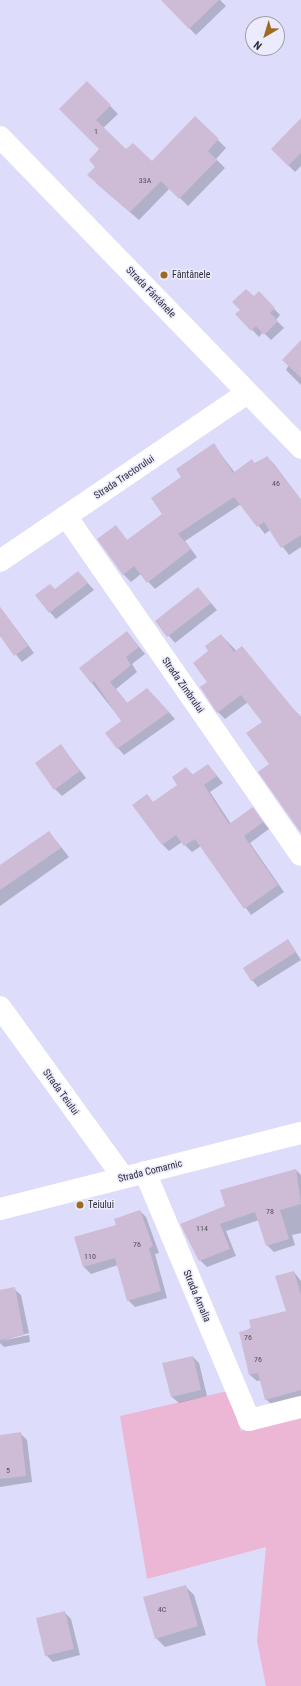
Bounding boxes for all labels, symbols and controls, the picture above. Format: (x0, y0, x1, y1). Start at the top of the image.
north arrow (245, 16, 285, 56)
text: N (251, 38, 265, 52)
house number: 1 (94, 127, 98, 137)
house number: 33A (139, 176, 151, 186)
street label: Strada Fântânele (124, 264, 178, 320)
place label: Fântânele (172, 269, 211, 281)
marker: Fântânele (159, 270, 169, 280)
street label: Strada Tractorului (92, 452, 156, 502)
house number: 46 (272, 479, 280, 489)
street label: Strada Zimbrului (159, 655, 207, 715)
street label: Strada Teiului (40, 1067, 82, 1117)
street label: Strada Comarnic (117, 1157, 183, 1185)
place label: Teiului (88, 1199, 114, 1211)
marker: Teiului (75, 1200, 85, 1210)
house number: 78 (266, 1207, 274, 1217)
house number: 114 (196, 1224, 208, 1234)
house number: 76 (133, 1240, 141, 1250)
house number: 110 (84, 1252, 96, 1262)
street label: Strada Amalia (181, 1268, 213, 1324)
house number: 76 (244, 1333, 252, 1343)
house number: 76 (254, 1355, 262, 1365)
house number: 5 (6, 1466, 10, 1476)
house number: 4C (158, 1605, 166, 1615)

